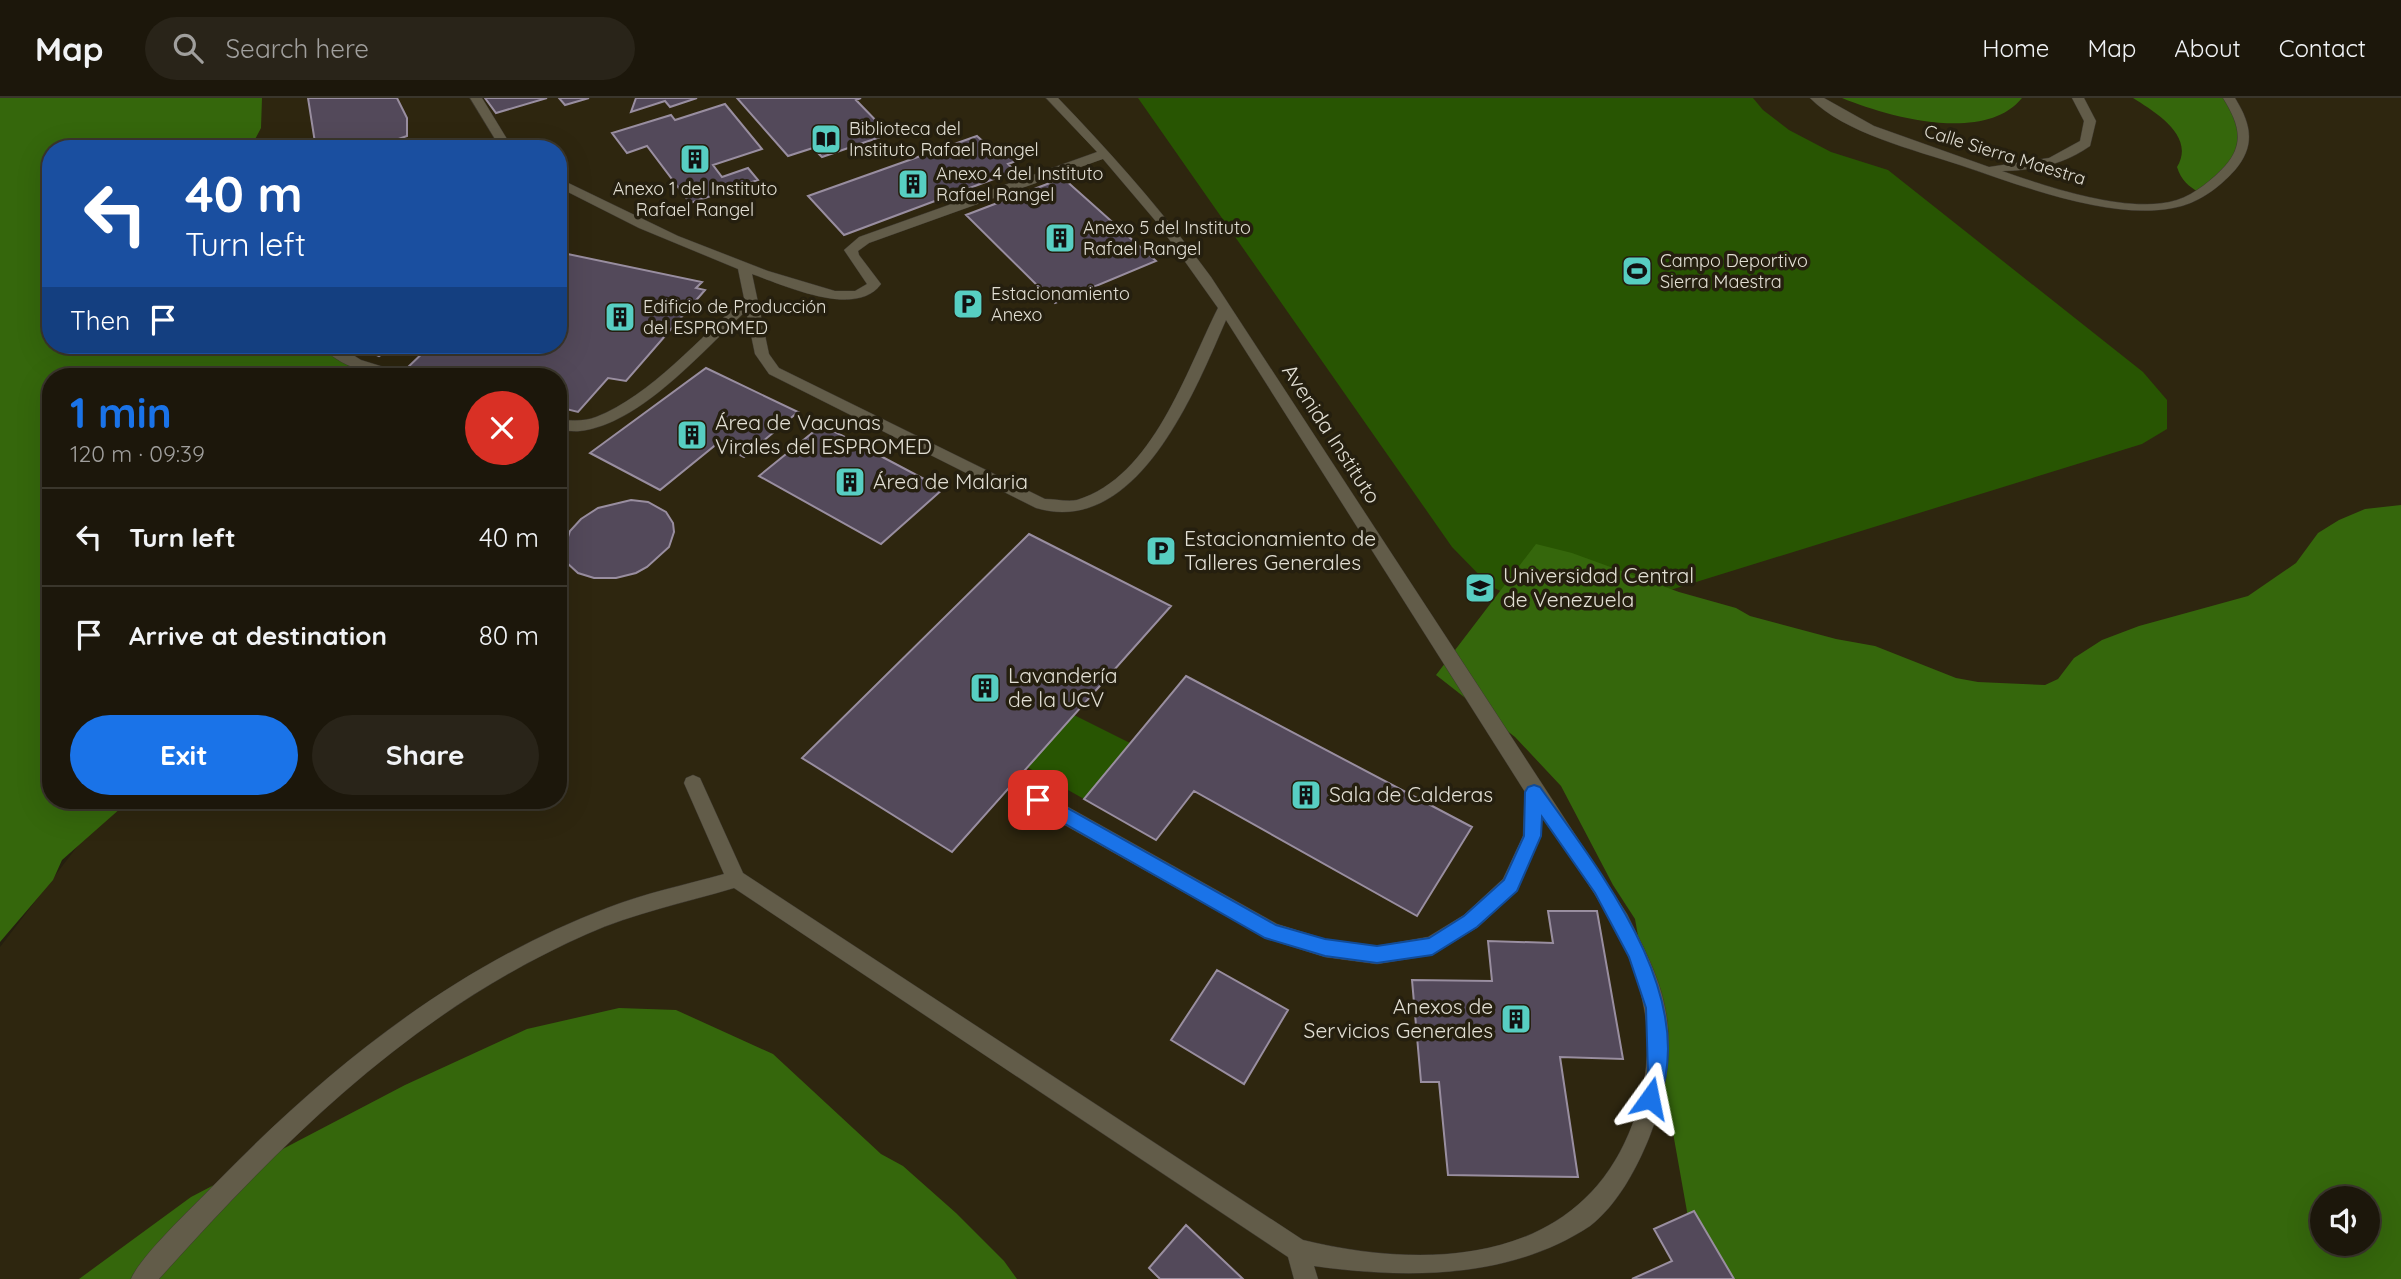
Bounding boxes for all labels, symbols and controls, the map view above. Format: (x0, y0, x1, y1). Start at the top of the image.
search box (145, 17, 635, 80)
text: Map (35, 28, 103, 69)
icon: search (169, 29, 207, 67)
text: Search here (225, 32, 369, 65)
text: Home (1982, 33, 2049, 63)
text: Map (2087, 33, 2136, 63)
text: About (2174, 33, 2241, 63)
text: Contact (2279, 33, 2366, 63)
place label: Biblioteca del Instituto Rafael Rangel (849, 117, 1039, 161)
street label: Calle Sierra Maestra (1922, 119, 2089, 190)
library icon: Biblioteca del Instituto Rafael Rangel (809, 122, 843, 156)
building icon: Anexo 1 del Instituto Rafael Rangel (678, 142, 712, 176)
place label: Anexo 4 del Instituto Rafael Rangel (936, 162, 1103, 206)
text: 40 m (185, 163, 303, 224)
building icon: Anexo 4 del Instituto Rafael Rangel (896, 167, 930, 201)
icon: left (70, 168, 161, 259)
place label: Anexo 1 del Instituto Rafael Rangel (613, 177, 777, 221)
place label: Anexo 5 del Instituto Rafael Rangel (1083, 216, 1251, 260)
building icon: Anexo 5 del Instituto Rafael Rangel (1043, 221, 1077, 255)
text: Turn left (185, 224, 306, 264)
place label: Campo Deportivo Sierra Maestra (1660, 249, 1808, 293)
sports icon: Campo Deportivo Sierra Maestra (1620, 254, 1654, 288)
place label: Estacionamiento Anexo (991, 282, 1130, 326)
parking icon: Estacionamiento Anexo (951, 287, 985, 321)
place label: Edificio de Producción del ESPROMED (643, 295, 827, 339)
building icon: Edificio de Producción del ESPROMED (603, 300, 637, 334)
icon: arrive (144, 301, 182, 339)
text: Then (70, 304, 130, 337)
street label: Avenida Instituto (1277, 359, 1387, 508)
text: 1 min (70, 386, 172, 439)
button: close (465, 391, 539, 465)
place label: Área de Vacunas Virales del ESPROMED (715, 409, 932, 459)
building icon: Área de Vacunas Virales del ESPROMED (675, 418, 709, 452)
text: 120 m · 09:39 (70, 439, 205, 468)
building icon: Área de Malaria (833, 465, 867, 499)
place label: Área de Malaria (873, 468, 1028, 494)
icon: left (70, 518, 108, 556)
text: Turn left (129, 521, 236, 554)
text: 40 m (479, 521, 539, 554)
place label: Estacionamiento de Talleres Generales (1184, 525, 1376, 575)
parking icon: Estacionamiento de Talleres Generales (1144, 534, 1178, 568)
place label: Universidad Central de Venezuela (1503, 562, 1694, 612)
school or university icon: Universidad Central de Venezuela (1463, 571, 1497, 605)
icon: arrive (70, 616, 108, 654)
text: Arrive at destination (129, 619, 387, 652)
text: 80 m (479, 619, 539, 652)
place label: Lavandería de la UCV (1008, 662, 1117, 712)
building icon: Lavandería de la UCV (968, 671, 1002, 705)
button: Exit (70, 715, 298, 795)
button: Share (312, 715, 539, 795)
pin (1008, 770, 1068, 830)
building icon: Sala de Calderas (1289, 778, 1323, 812)
icon: arrive (1019, 781, 1057, 819)
place label: Sala de Calderas (1329, 781, 1493, 807)
place label: Anexos de Servicios Generales (1304, 993, 1493, 1043)
building icon: Anexos de Servicios Generales (1499, 1002, 1533, 1036)
position arrow (1613, 1061, 1687, 1135)
map controls (2310, 1186, 2380, 1256)
button: sound (2310, 1186, 2380, 1256)

